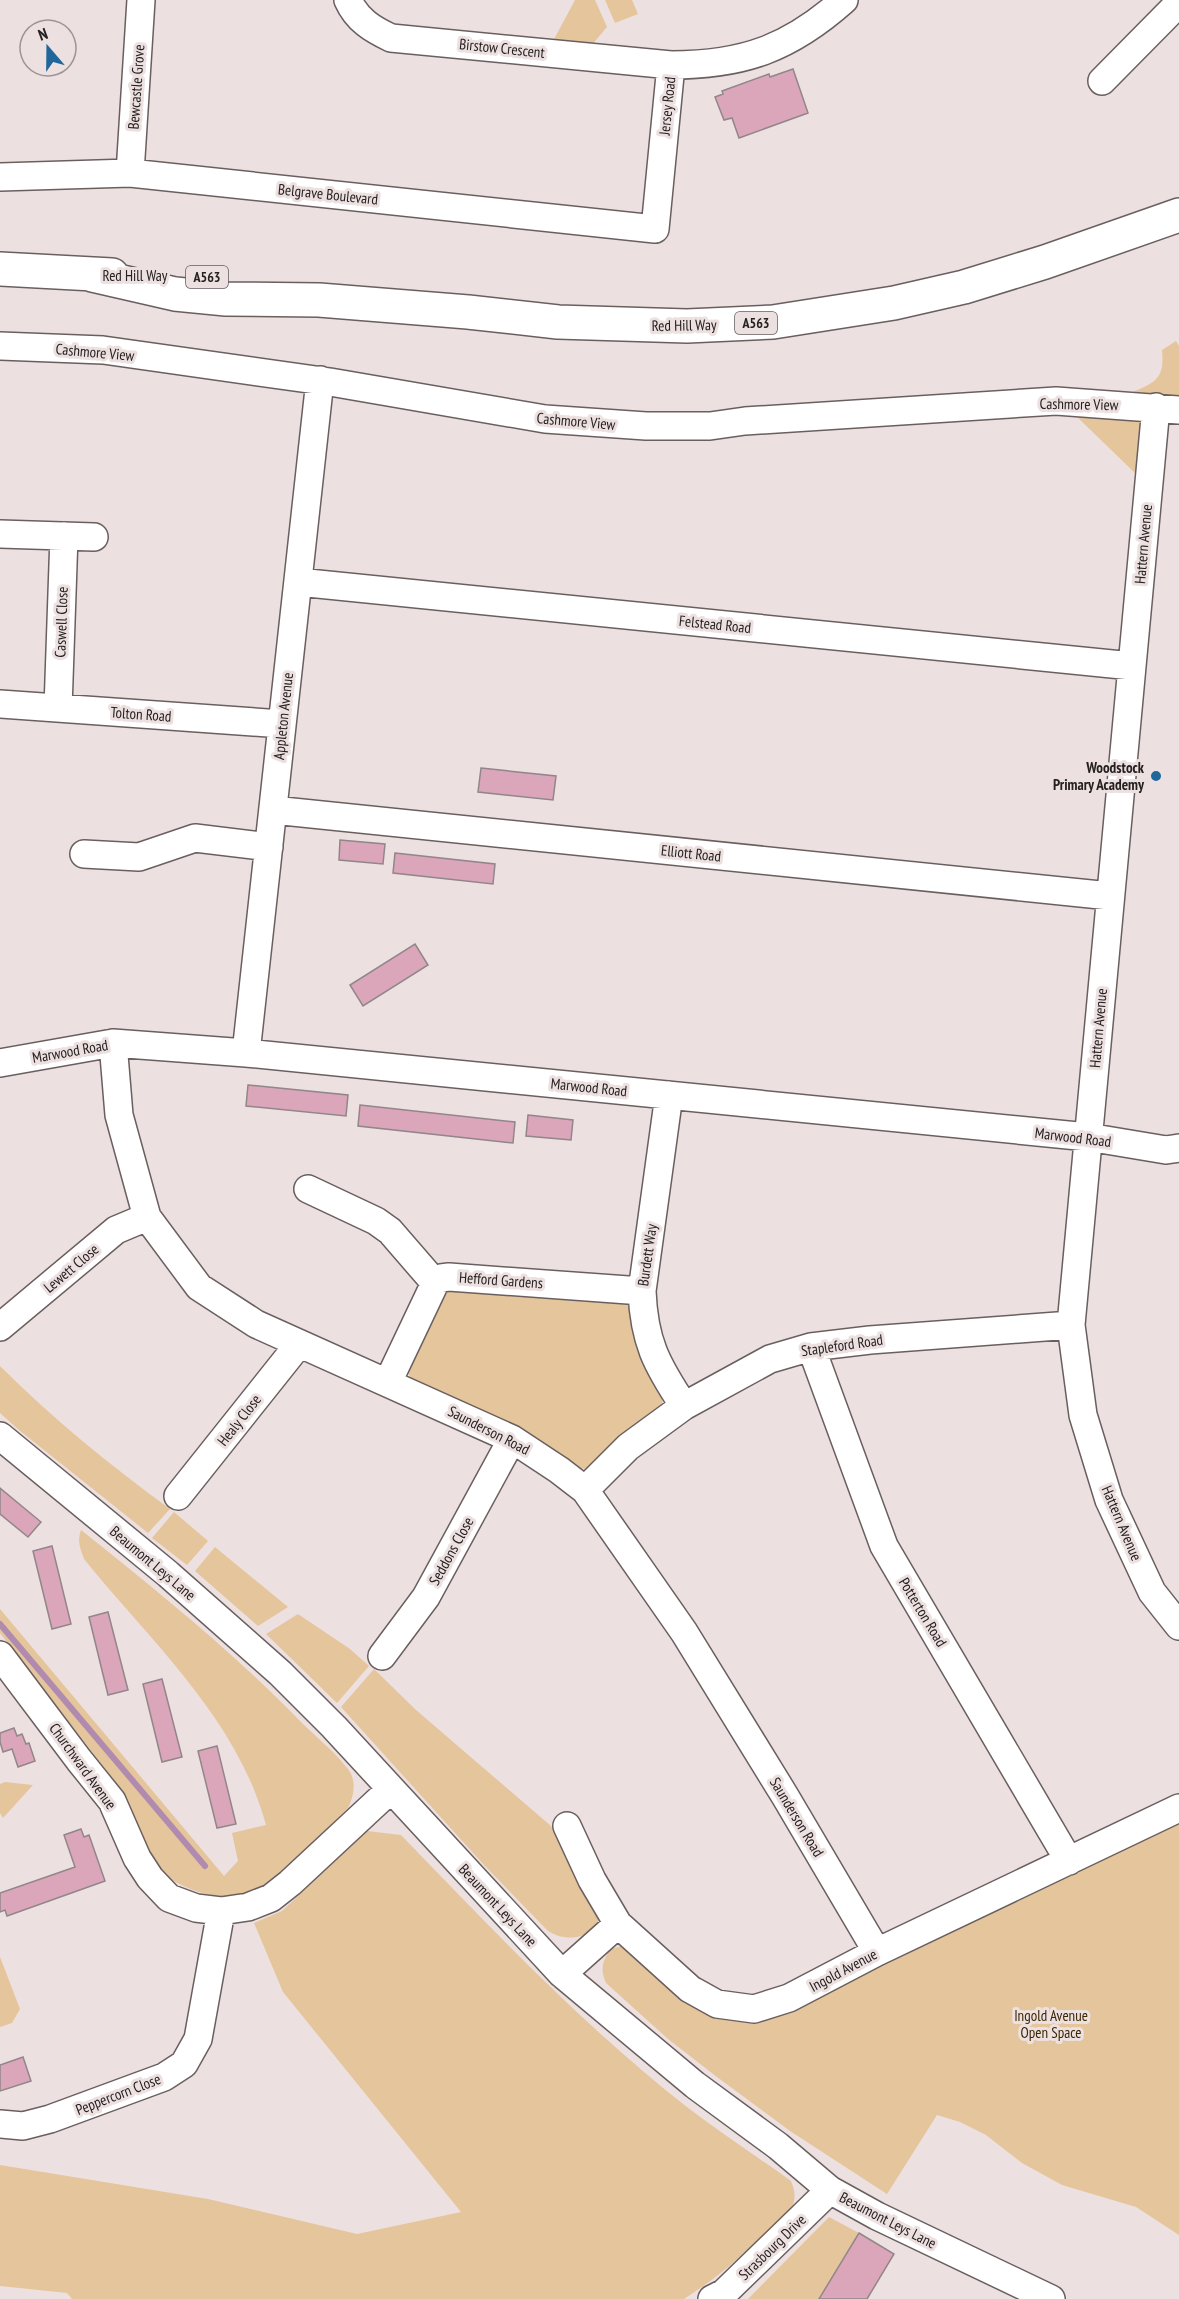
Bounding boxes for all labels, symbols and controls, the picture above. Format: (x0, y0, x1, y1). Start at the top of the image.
north arrow (18, 18, 78, 78)
text: N (35, 23, 50, 45)
street label: Birstow Crescent (458, 34, 546, 62)
street label: Bewcastle Grove (124, 44, 148, 130)
street label: Jersey Road (654, 76, 680, 137)
street label: Belgrave Boulevard (277, 179, 379, 209)
street label: Red Hill Way (103, 266, 168, 285)
road number: A563 (186, 266, 228, 288)
road number: A563 (735, 312, 777, 334)
street label: Red Hill Way (651, 315, 717, 335)
street label: Cashmore View (55, 339, 135, 365)
street label: Cashmore View (1039, 394, 1119, 414)
street label: Cashmore View (536, 408, 616, 434)
street label: Hattern Avenue (1130, 503, 1156, 585)
street label: Caswell Close (50, 586, 72, 658)
street label: Felstead Road (678, 611, 752, 637)
street label: Appleton Avenue (269, 671, 297, 761)
street label: Tolton Road (110, 702, 172, 726)
place label: Woodstock Primary Academy (1053, 758, 1145, 794)
marker: Woodstock Primary Academy (1149, 769, 1163, 783)
street label: Elliott Road (660, 840, 722, 866)
street label: Hattern Avenue (1085, 987, 1111, 1069)
street label: Marwood Road (31, 1035, 109, 1067)
street label: Marwood Road (550, 1074, 628, 1100)
street label: Marwood Road (1034, 1123, 1112, 1151)
street label: Burdett Way (633, 1222, 661, 1287)
street label: Lewett Close (40, 1239, 102, 1297)
street label: Hefford Gardens (458, 1268, 544, 1292)
street label: Stapleford Road (800, 1330, 884, 1360)
street label: Healy Close (213, 1390, 265, 1450)
street label: Saunderson Road (445, 1401, 533, 1459)
street label: Hattern Avenue (1098, 1483, 1146, 1563)
street label: Seddons Close (425, 1514, 477, 1588)
street label: Beaumont Leys Lane (106, 1522, 200, 1604)
street label: Potterton Road (895, 1574, 951, 1650)
street label: Churchward Avenue (45, 1719, 121, 1813)
street label: Saunderson Road (766, 1774, 828, 1860)
street label: Beaumont Leys Lane (455, 1860, 541, 1950)
street label: Ingold Avenue (806, 1944, 880, 1996)
park label: Ingold Avenue Open Space (1014, 2006, 1088, 2042)
street label: Peppercorn Close (73, 2069, 163, 2119)
street label: Beaumont Leys Lane (836, 2187, 940, 2253)
street label: Strasbourg Drive (734, 2210, 810, 2284)

